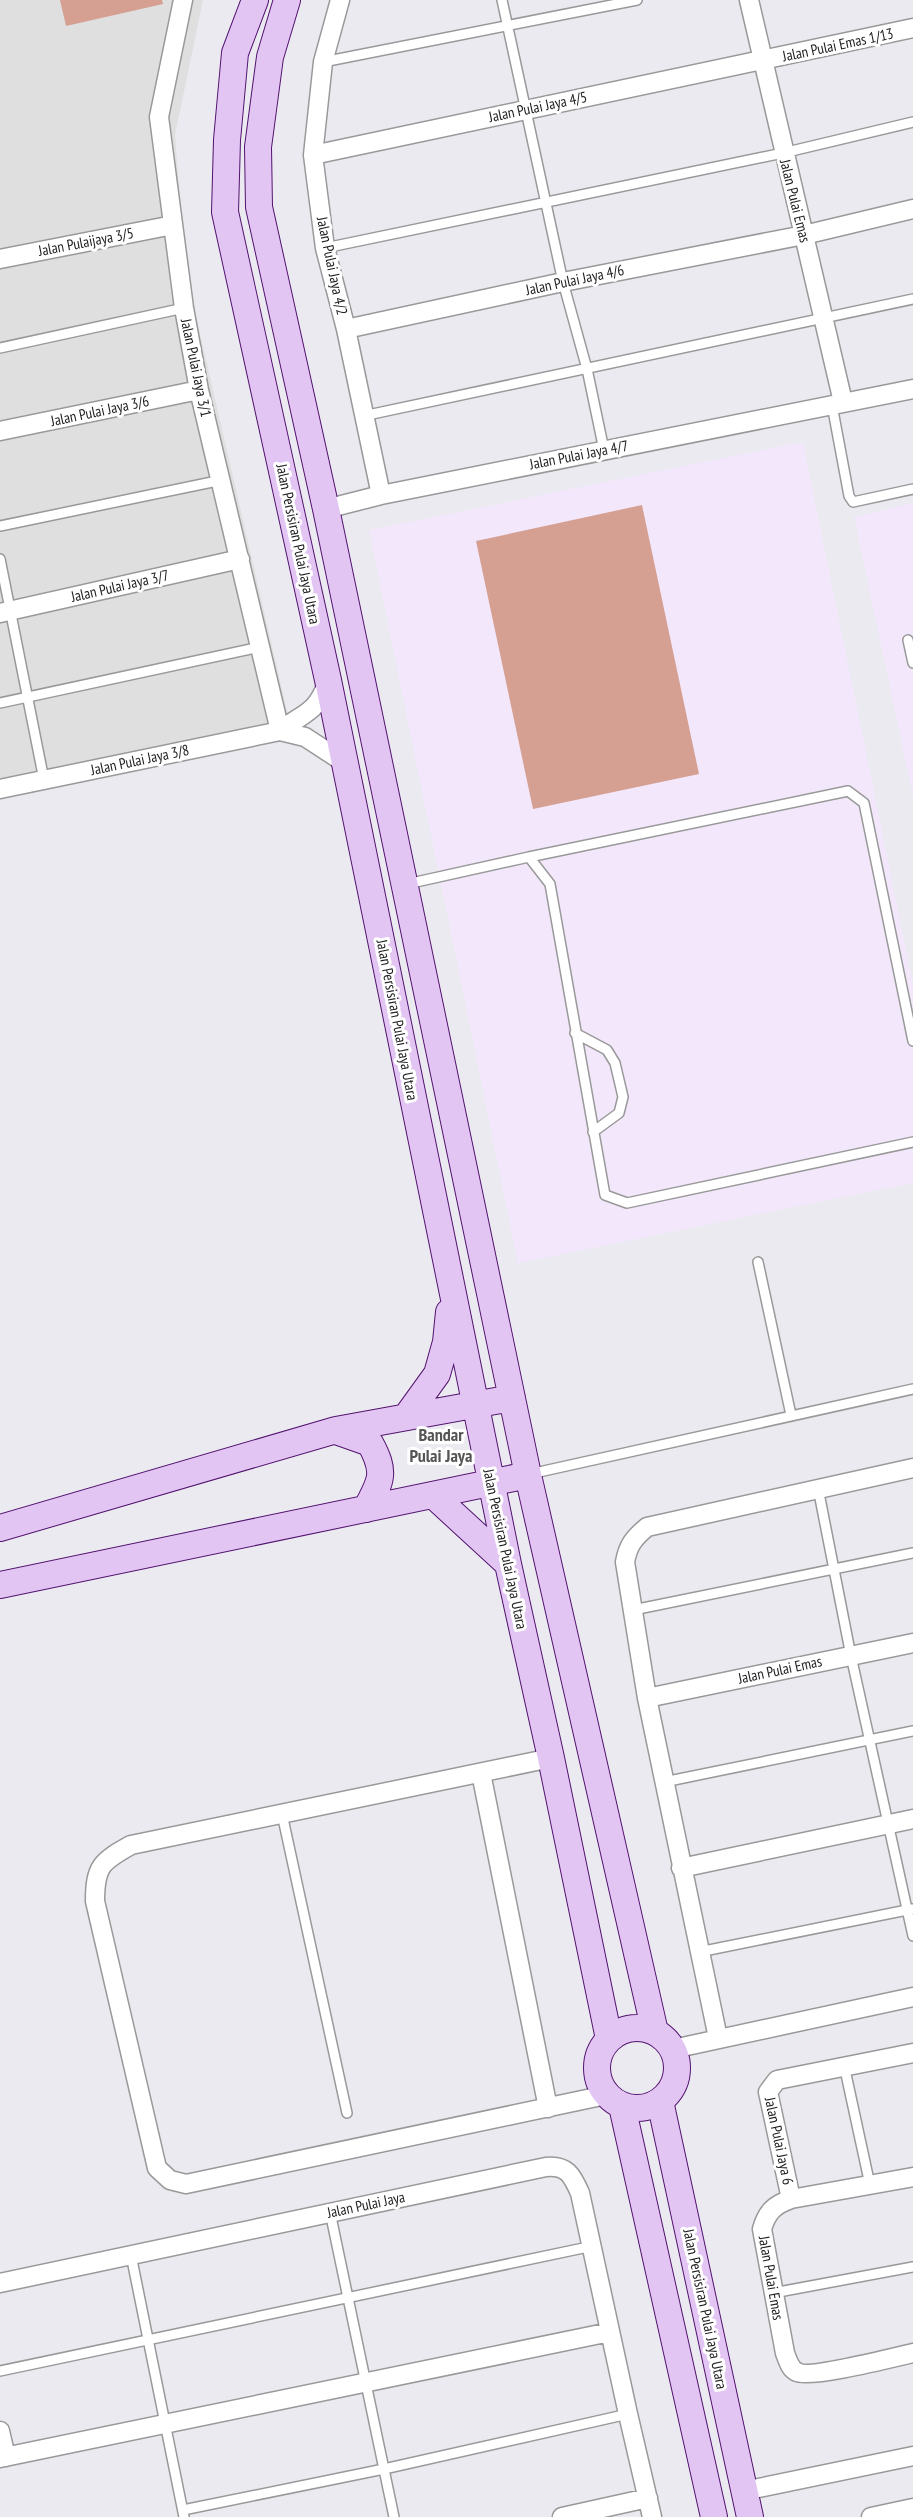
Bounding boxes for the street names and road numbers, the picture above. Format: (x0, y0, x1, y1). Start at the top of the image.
street label: Jalan Pulai Emas 1/13 (780, 23, 895, 66)
street label: Jalan Pulai Jaya 4/5 (486, 87, 589, 126)
street label: Jalan Pulai Emas (776, 156, 815, 244)
street label: Jalan Pulai Jaya 4/2 (313, 214, 352, 317)
street label: Jalan Pulaijaya 3/5 (36, 223, 135, 260)
street label: Jalan Pulai Jaya 4/6 (523, 260, 626, 299)
street label: Jalan Pulai Jaya 3/1 (177, 316, 216, 419)
street label: Jalan Pulai Jaya 3/6 (48, 391, 151, 430)
street label: Jalan Pulai Jaya 4/7 (527, 436, 630, 474)
street label: Jalan Persisiran Pulai Jaya Utara (272, 461, 325, 626)
street label: Jalan Pulai Jaya 3/7 (68, 565, 171, 606)
street label: Jalan Pulai Jaya 3/8 (88, 740, 191, 779)
street label: Jalan Persisiran Pulai Jaya Utara (372, 937, 422, 1102)
street label: Jalan Persisiran Pulai Jaya Utara (479, 1466, 532, 1631)
street label: Jalan Pulai Emas (735, 1651, 823, 1688)
street label: Jalan Pulai Jaya 6 (761, 2094, 798, 2187)
street label: Jalan Pulai Jaya (324, 2187, 406, 2222)
street label: Jalan Persisiran Pulai Jaya Utara (679, 2226, 732, 2391)
street label: Jalan Pulai Emas (755, 2233, 788, 2321)

